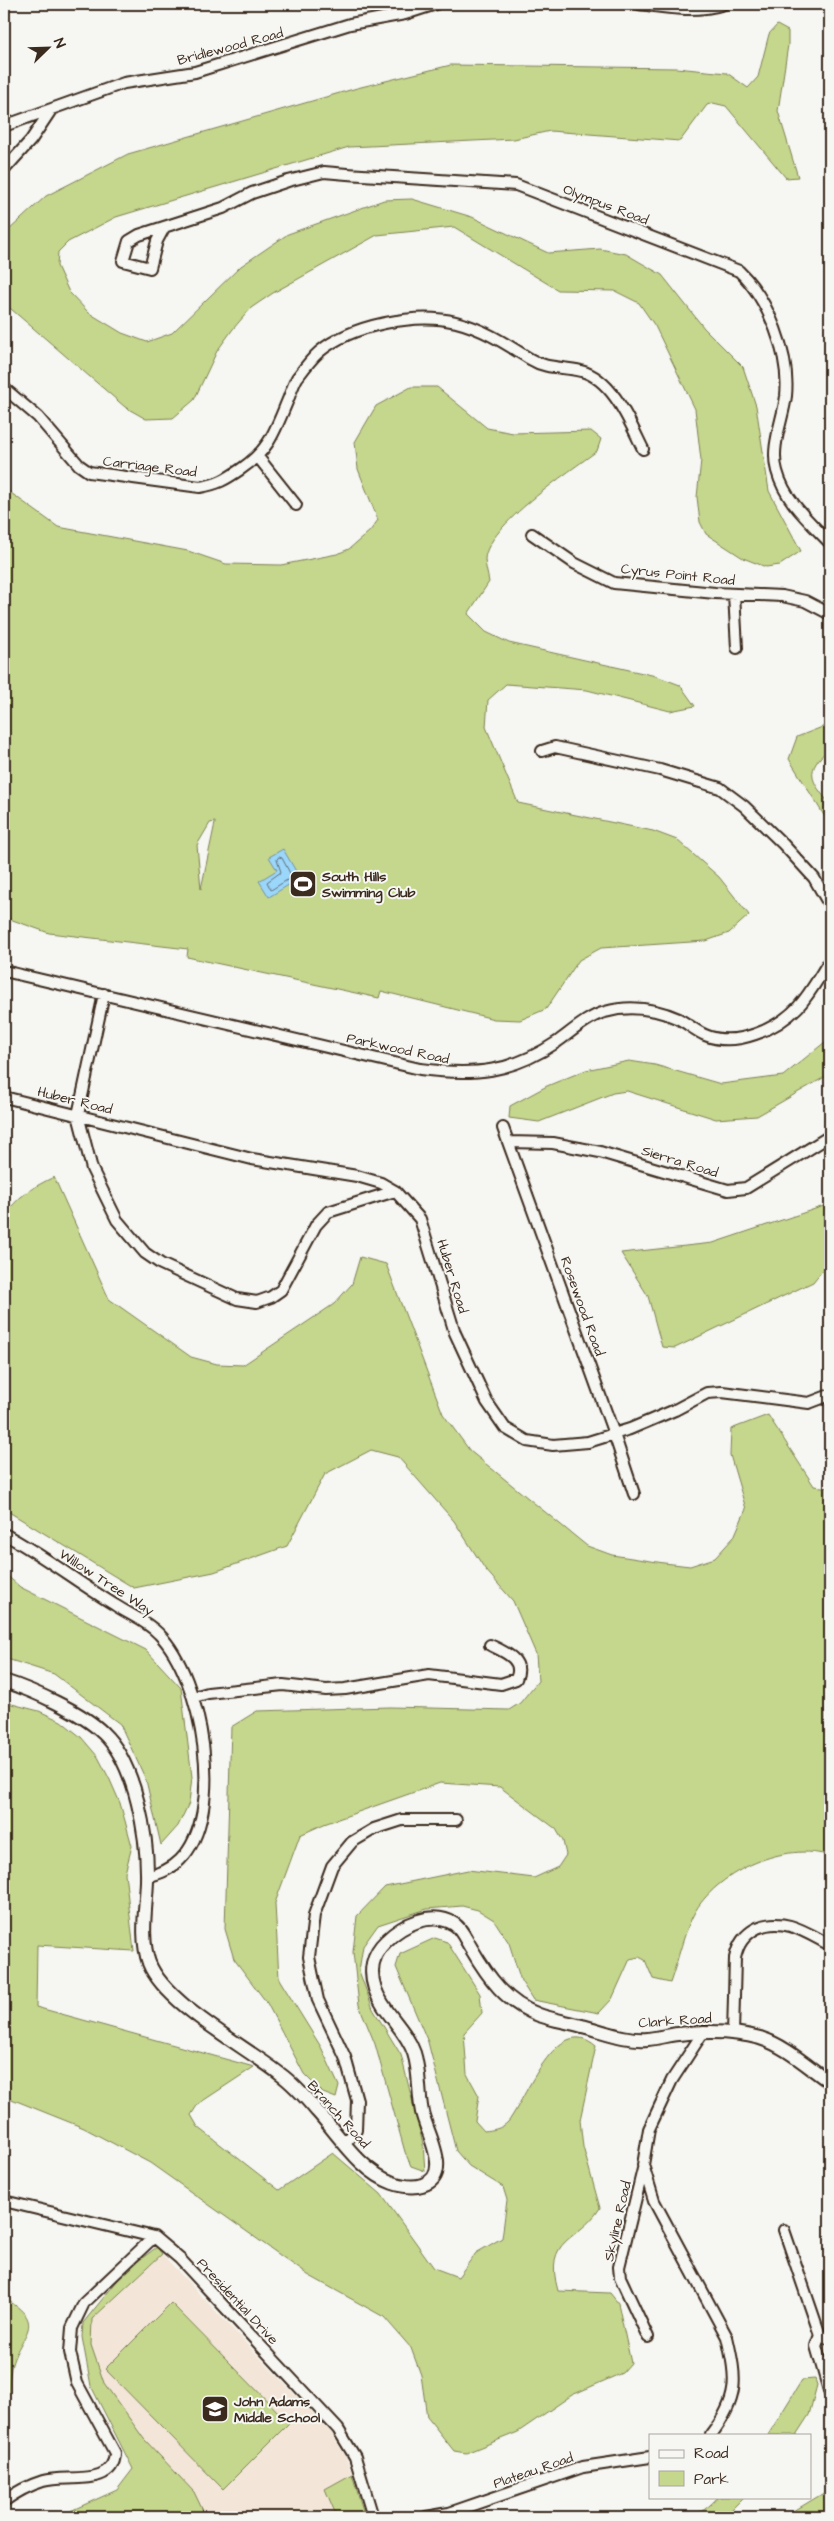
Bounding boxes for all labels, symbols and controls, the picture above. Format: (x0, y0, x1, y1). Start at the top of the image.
north arrow (22, 22, 72, 72)
street label: Bridlewood Road (175, 23, 285, 71)
text: N (48, 35, 70, 51)
street label: Olympus Road (560, 179, 651, 230)
street label: Carriage Road (102, 451, 198, 483)
street label: Cyrus Point Road (620, 559, 736, 591)
place label: South Hills Swimming Club (321, 867, 415, 904)
sports icon: South Hills Swimming Club (288, 869, 318, 899)
street label: Parkwood Road (345, 1028, 451, 1070)
street label: Huber Road (35, 1082, 114, 1120)
street label: Sierra Road (639, 1141, 720, 1183)
street label: Huber Road (431, 1237, 473, 1316)
street label: Rosewood Road (555, 1254, 609, 1359)
street label: Willow Tree Way (55, 1545, 158, 1621)
street label: Clark Road (638, 2008, 712, 2034)
street label: Branch Road (302, 2076, 374, 2153)
street label: Skyline Road (599, 2179, 637, 2263)
street label: Presidential Drive (192, 2254, 283, 2350)
place label: John Adams Middle School (233, 2392, 321, 2428)
school or university icon: John Adams Middle School (200, 2394, 230, 2424)
legend (649, 2434, 812, 2498)
text: Road (694, 2443, 729, 2464)
street label: Plateau Road (491, 2448, 576, 2494)
text: Park (694, 2469, 729, 2490)

